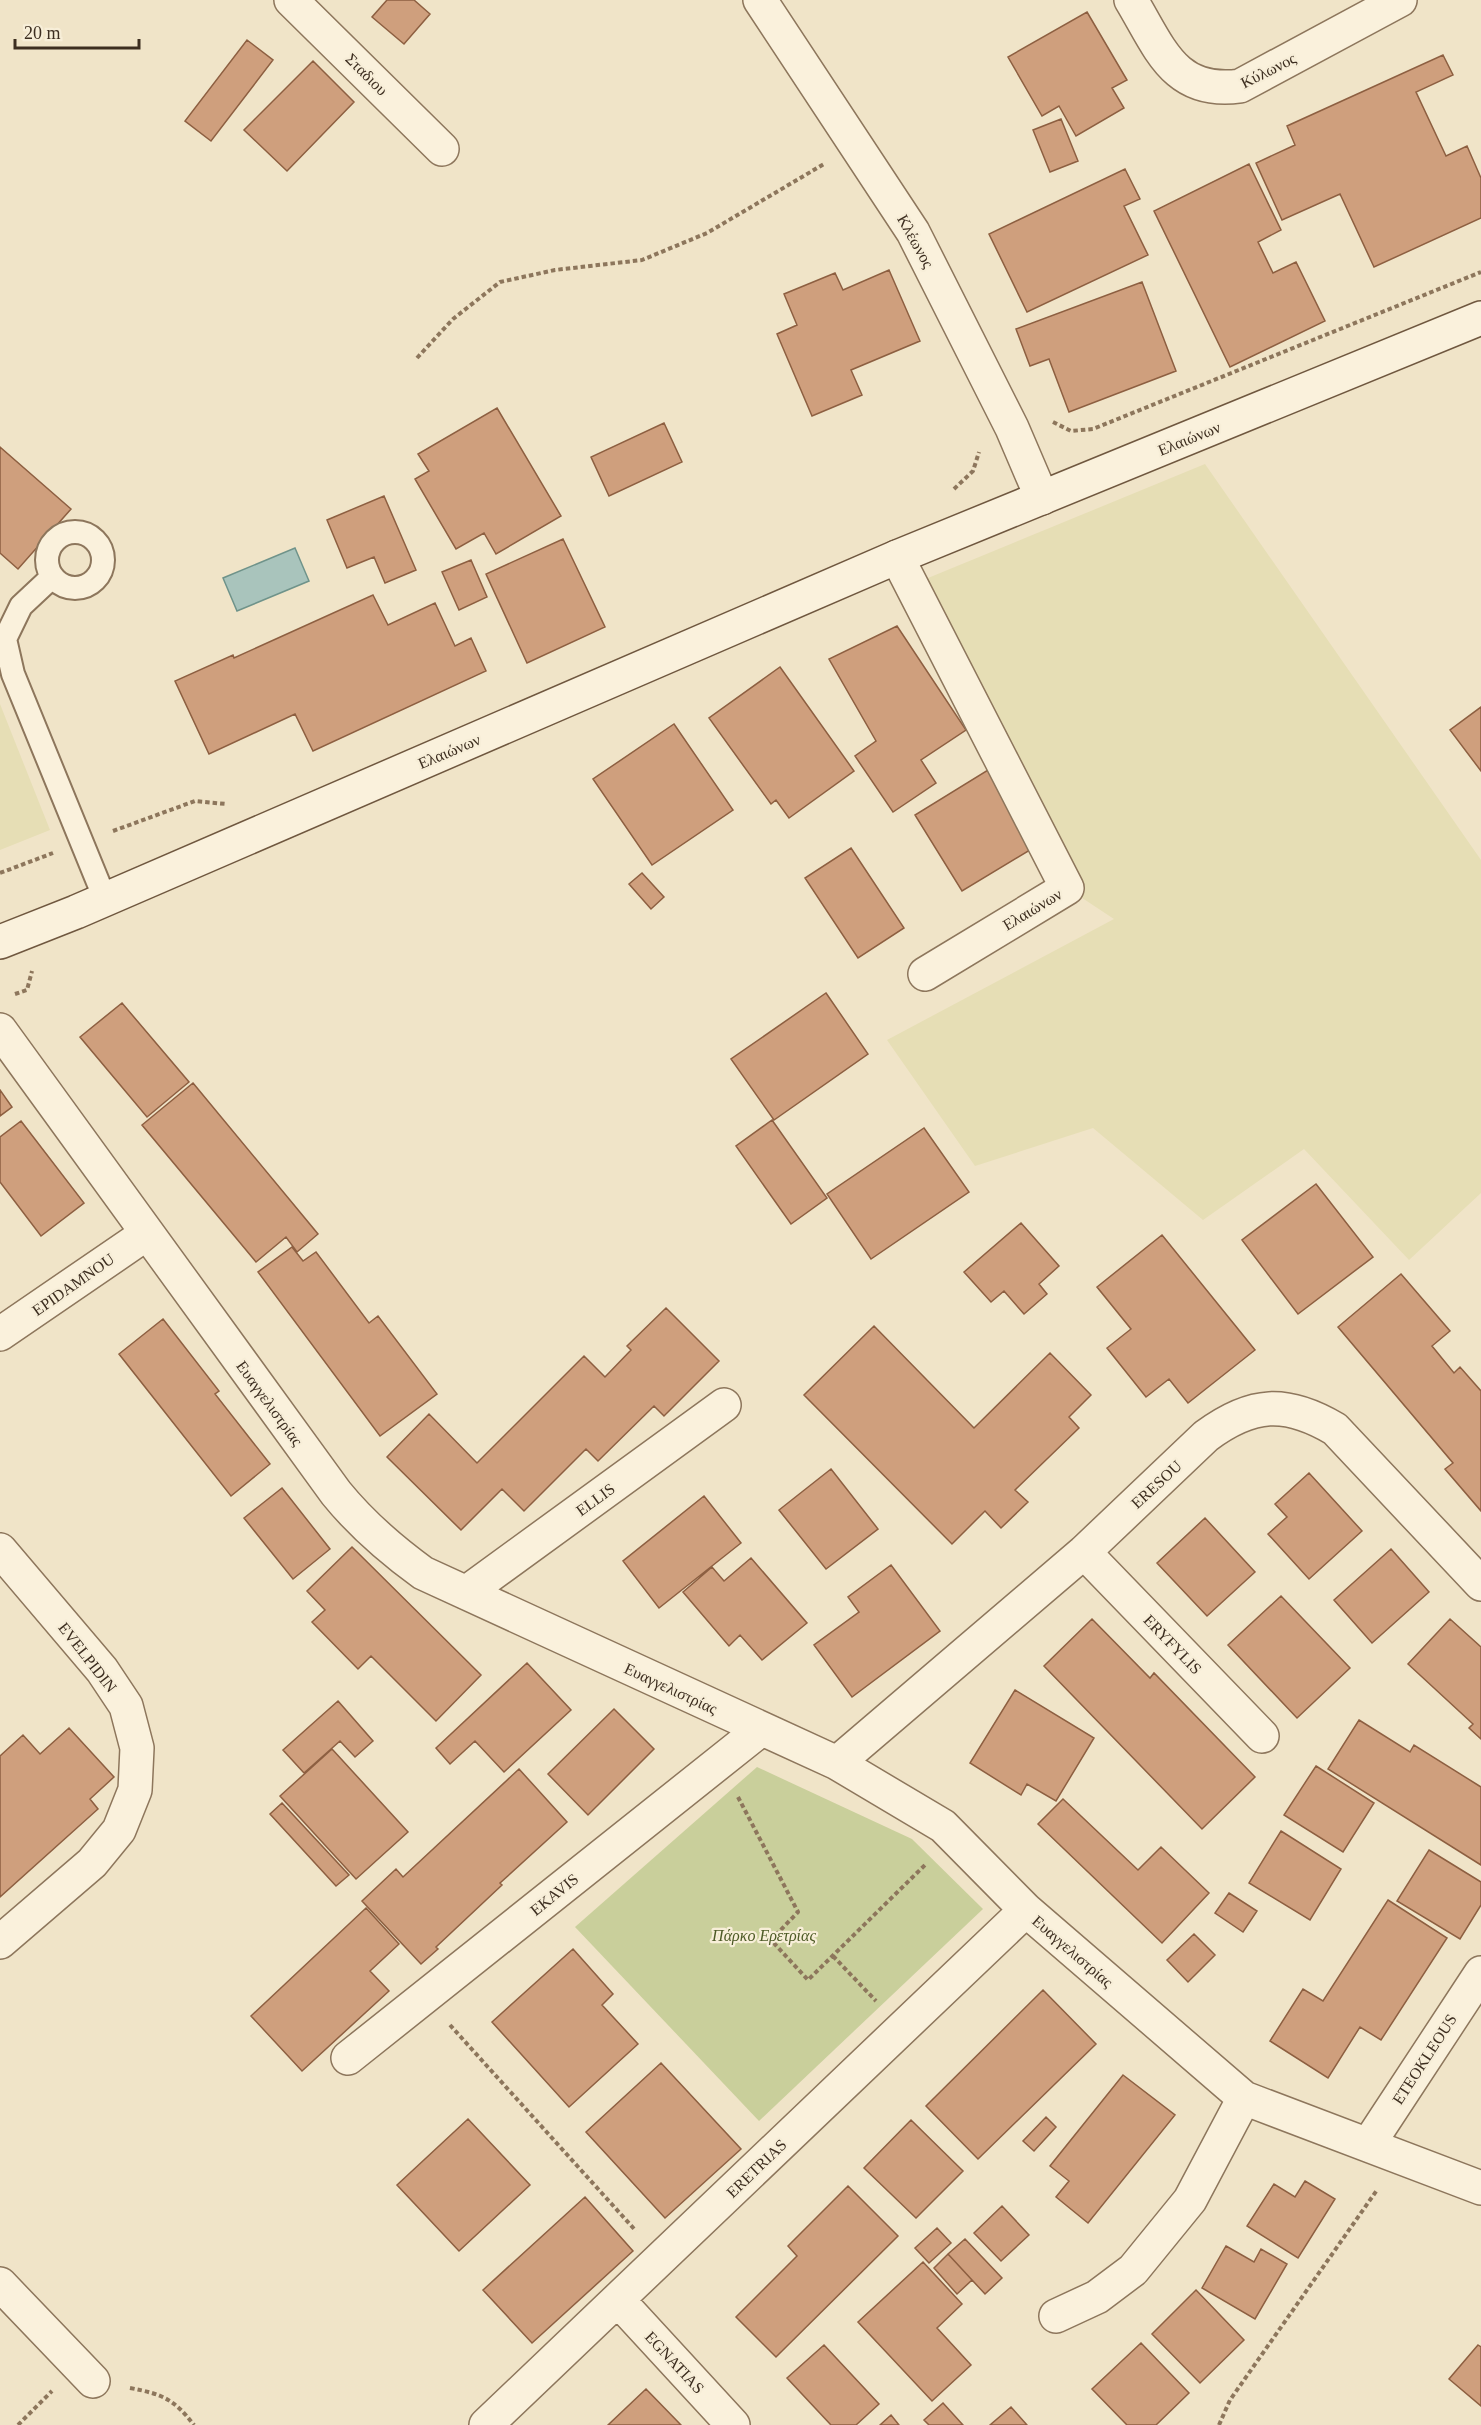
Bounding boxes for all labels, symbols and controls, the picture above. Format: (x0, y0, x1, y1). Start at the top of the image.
scale bar (15, 12, 140, 50)
text: 20 m (24, 23, 61, 43)
street label: Κύλωνος (1238, 49, 1299, 91)
street label: Σταδιου (342, 50, 391, 99)
street label: Κλέωνος (894, 212, 937, 271)
street label: Ελαιώνων (1156, 418, 1223, 459)
street label: Ελαιώνων (416, 731, 483, 772)
street label: Ελαιώνων (1000, 885, 1065, 934)
street label: EPIDAMNOU (29, 1250, 118, 1319)
street label: Ευαγγελιστρίας (232, 1358, 306, 1450)
street label: ERESOU (1128, 1457, 1185, 1512)
street label: ELLIS (573, 1480, 618, 1519)
street label: ERYFYLIS (1140, 1611, 1205, 1677)
street label: EVELPIDIN (55, 1619, 120, 1696)
street label: Ευαγγελιστρίας (621, 1659, 721, 1719)
street label: EKAVIS (527, 1870, 582, 1919)
street label: Ευαγγελιστρίας (1028, 1912, 1117, 1992)
park label: Πάρκο Ερετρίας (711, 1927, 816, 1945)
street label: ETEOKLEOUS (1389, 2011, 1460, 2108)
street label: ERETRIAS (723, 2136, 790, 2201)
street label: EGNATIAS (642, 2328, 708, 2397)

